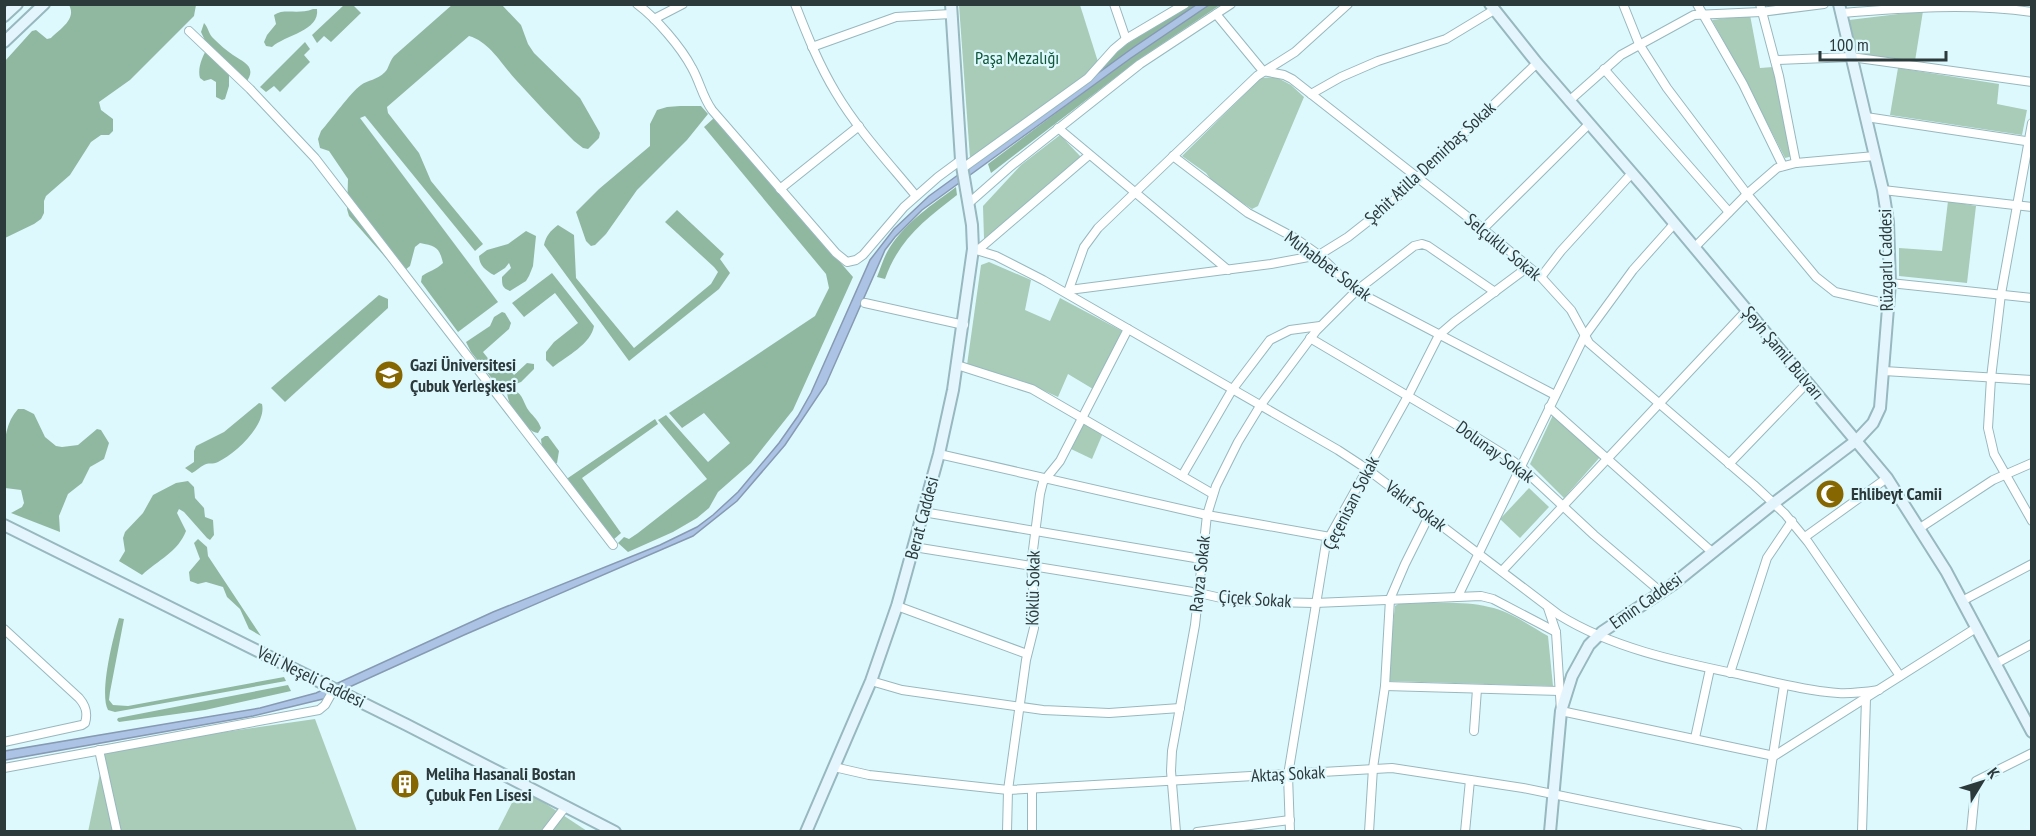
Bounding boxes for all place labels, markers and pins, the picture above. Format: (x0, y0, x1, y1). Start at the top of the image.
place label: Gazi Üniversitesi Çubuk Yerleşkesi (410, 353, 516, 397)
school or university icon: Gazi Üniversitesi Çubuk Yerleşkesi (373, 359, 405, 391)
mosque icon: Ehlibeyt Camii (1814, 478, 1846, 510)
place label: Ehlibeyt Camii (1851, 482, 1942, 505)
place label: Meliha Hasanali Bostan Çubuk Fen Lisesi (426, 762, 576, 806)
building icon: Meliha Hasanali Bostan Çubuk Fen Lisesi (389, 768, 421, 800)

